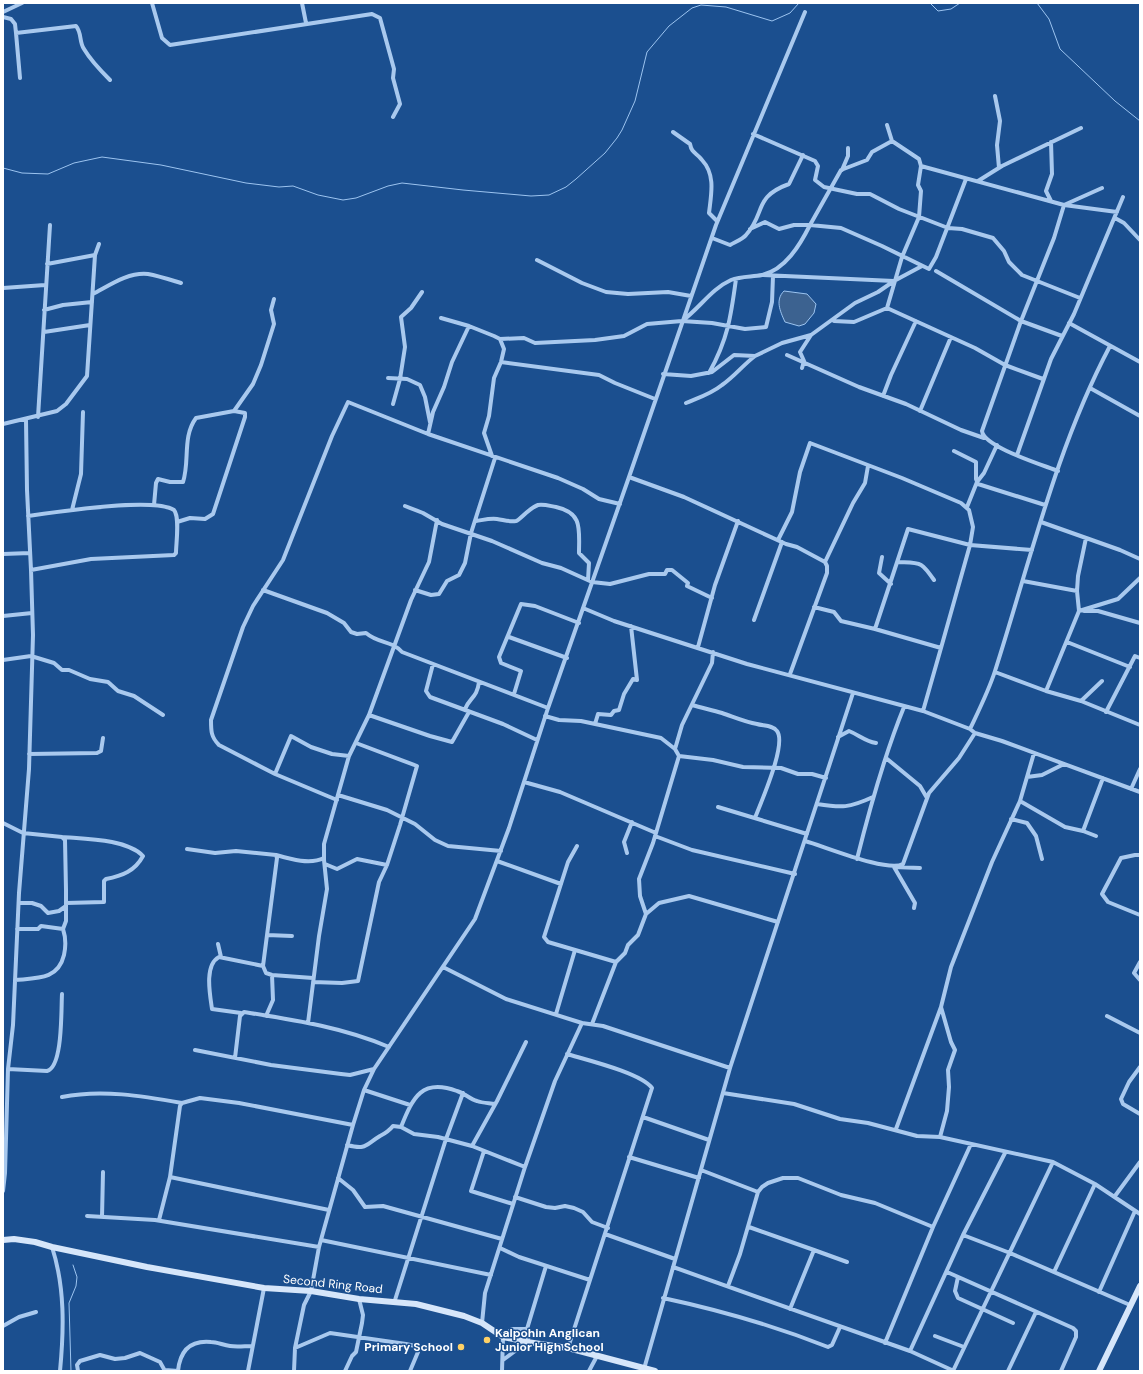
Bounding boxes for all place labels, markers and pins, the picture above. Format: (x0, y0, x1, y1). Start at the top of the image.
place label: Kalpohin Anglican Junior High School (495, 1325, 604, 1355)
marker: Kalpohin Anglican Junior High School (482, 1335, 492, 1345)
place label: Primary School (364, 1339, 453, 1355)
marker: Primary School (456, 1342, 466, 1352)

